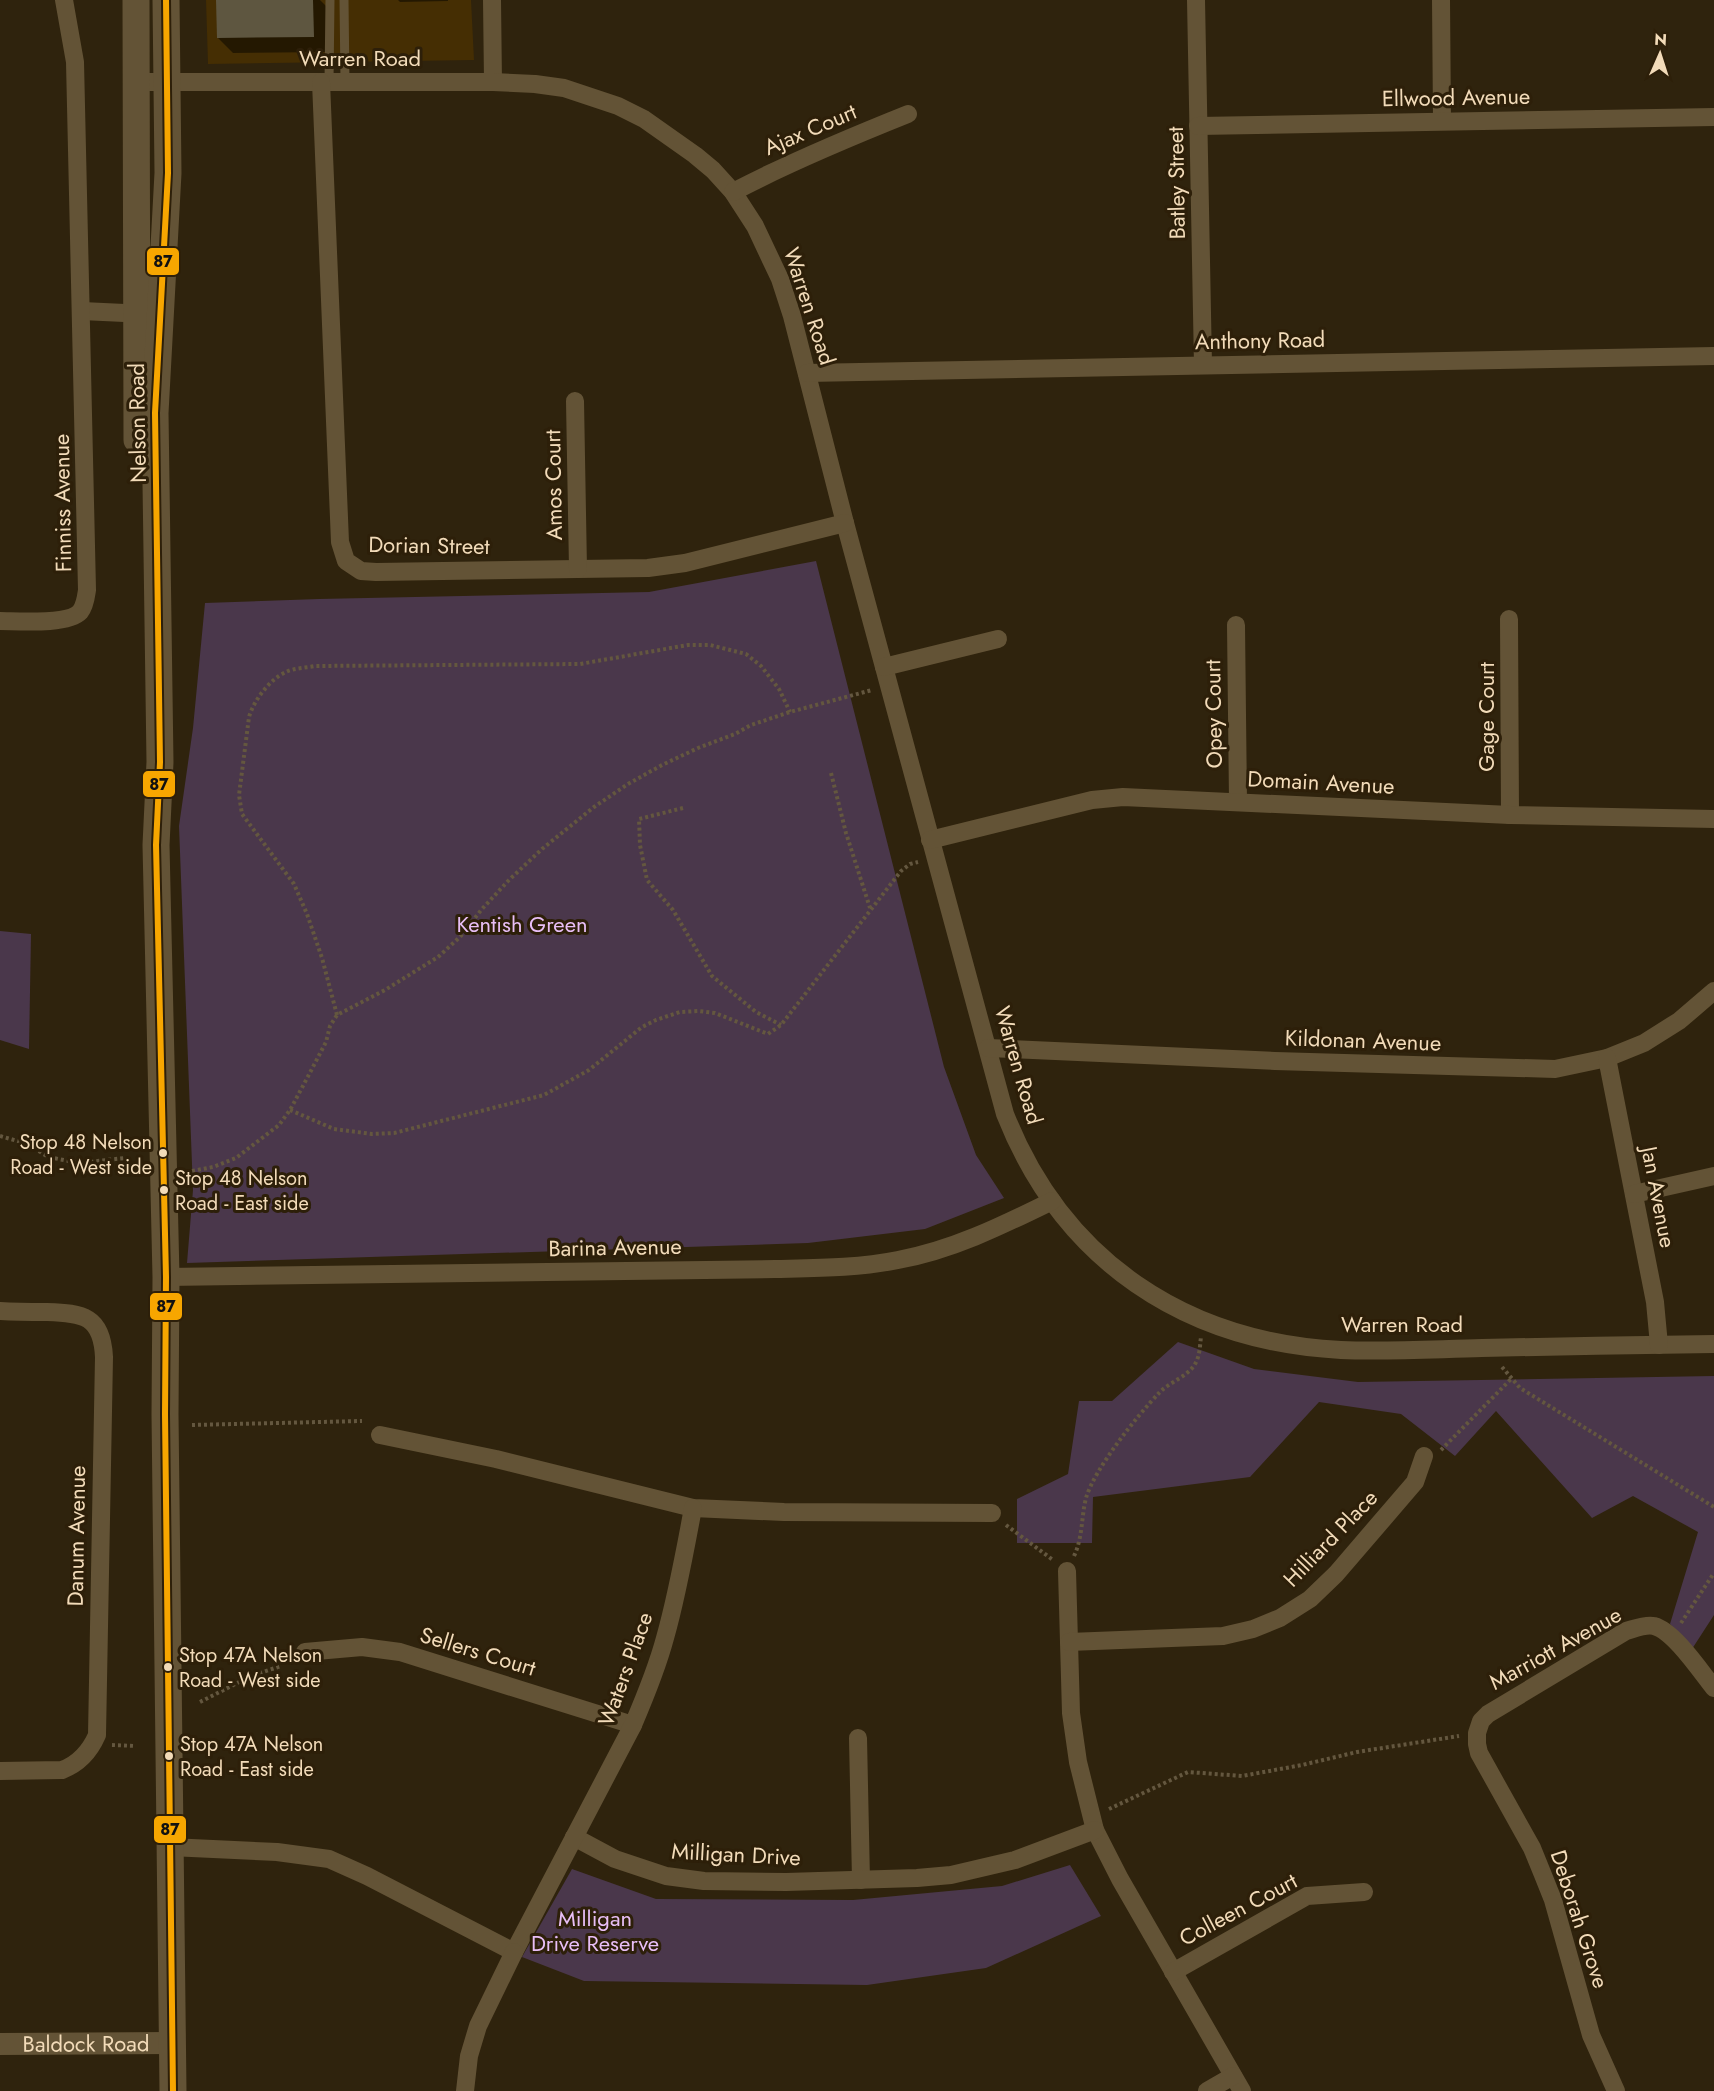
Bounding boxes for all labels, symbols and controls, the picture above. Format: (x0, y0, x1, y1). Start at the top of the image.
north arrow (1630, 24, 1690, 84)
text: N (1654, 28, 1668, 51)
street label: Warren Road (299, 42, 421, 74)
street label: Ellwood Avenue (1381, 80, 1531, 114)
street label: Ajax Court (759, 95, 862, 163)
street label: Batley Street (1159, 126, 1193, 240)
street label: Warren Road (776, 243, 844, 369)
line badge: 87 (146, 247, 180, 276)
text: 87 (153, 250, 173, 273)
street label: Anthony Road (1195, 323, 1325, 357)
street label: Nelson Road (120, 363, 154, 483)
street label: Amos Court (536, 429, 570, 541)
street label: Finniss Avenue (45, 434, 79, 572)
street label: Dorian Street (368, 528, 491, 562)
street label: Opey Court (1196, 659, 1230, 769)
street label: Gage Court (1470, 662, 1502, 772)
street label: Domain Avenue (1247, 762, 1395, 802)
line badge: 87 (142, 770, 176, 798)
text: 87 (149, 773, 169, 796)
park label: Kentish Green (456, 908, 588, 940)
street label: Warren Road (987, 1002, 1051, 1128)
street label: Kildonan Avenue (1284, 1021, 1442, 1059)
place label: Stop 48 Nelson Road - West side (10, 1128, 152, 1182)
street label: Jan Avenue (1633, 1141, 1684, 1250)
marker: Stop 48 Nelson Road - West side (157, 1147, 169, 1159)
place label: Stop 48 Nelson Road - East side (175, 1164, 309, 1218)
marker: Stop 48 Nelson Road - East side (158, 1184, 170, 1196)
street label: Barina Avenue (548, 1230, 682, 1264)
line badge: 87 (149, 1292, 183, 1321)
text: 87 (156, 1295, 176, 1318)
street label: Warren Road (1341, 1308, 1463, 1340)
street label: Danum Avenue (59, 1465, 93, 1607)
street label: Hilliard Place (1275, 1482, 1385, 1594)
street label: Marriott Avenue (1483, 1598, 1627, 1698)
street label: Waters Place (590, 1607, 660, 1731)
street label: Sellers Court (416, 1618, 540, 1684)
place label: Stop 47A Nelson Road - West side (179, 1641, 322, 1695)
marker: Stop 47A Nelson Road - West side (162, 1661, 174, 1673)
place label: Stop 47A Nelson Road - East side (180, 1730, 323, 1784)
marker: Stop 47A Nelson Road - East side (163, 1750, 175, 1762)
line badge: 87 (153, 1815, 187, 1844)
text: 87 (160, 1818, 180, 1841)
street label: Milligan Drive (670, 1835, 802, 1873)
street label: Deborah Grove (1543, 1846, 1617, 1992)
street label: Colleen Court (1173, 1864, 1303, 1954)
park label: Milligan Drive Reserve (531, 1902, 659, 1959)
street label: Baldock Road (23, 2027, 149, 2060)

